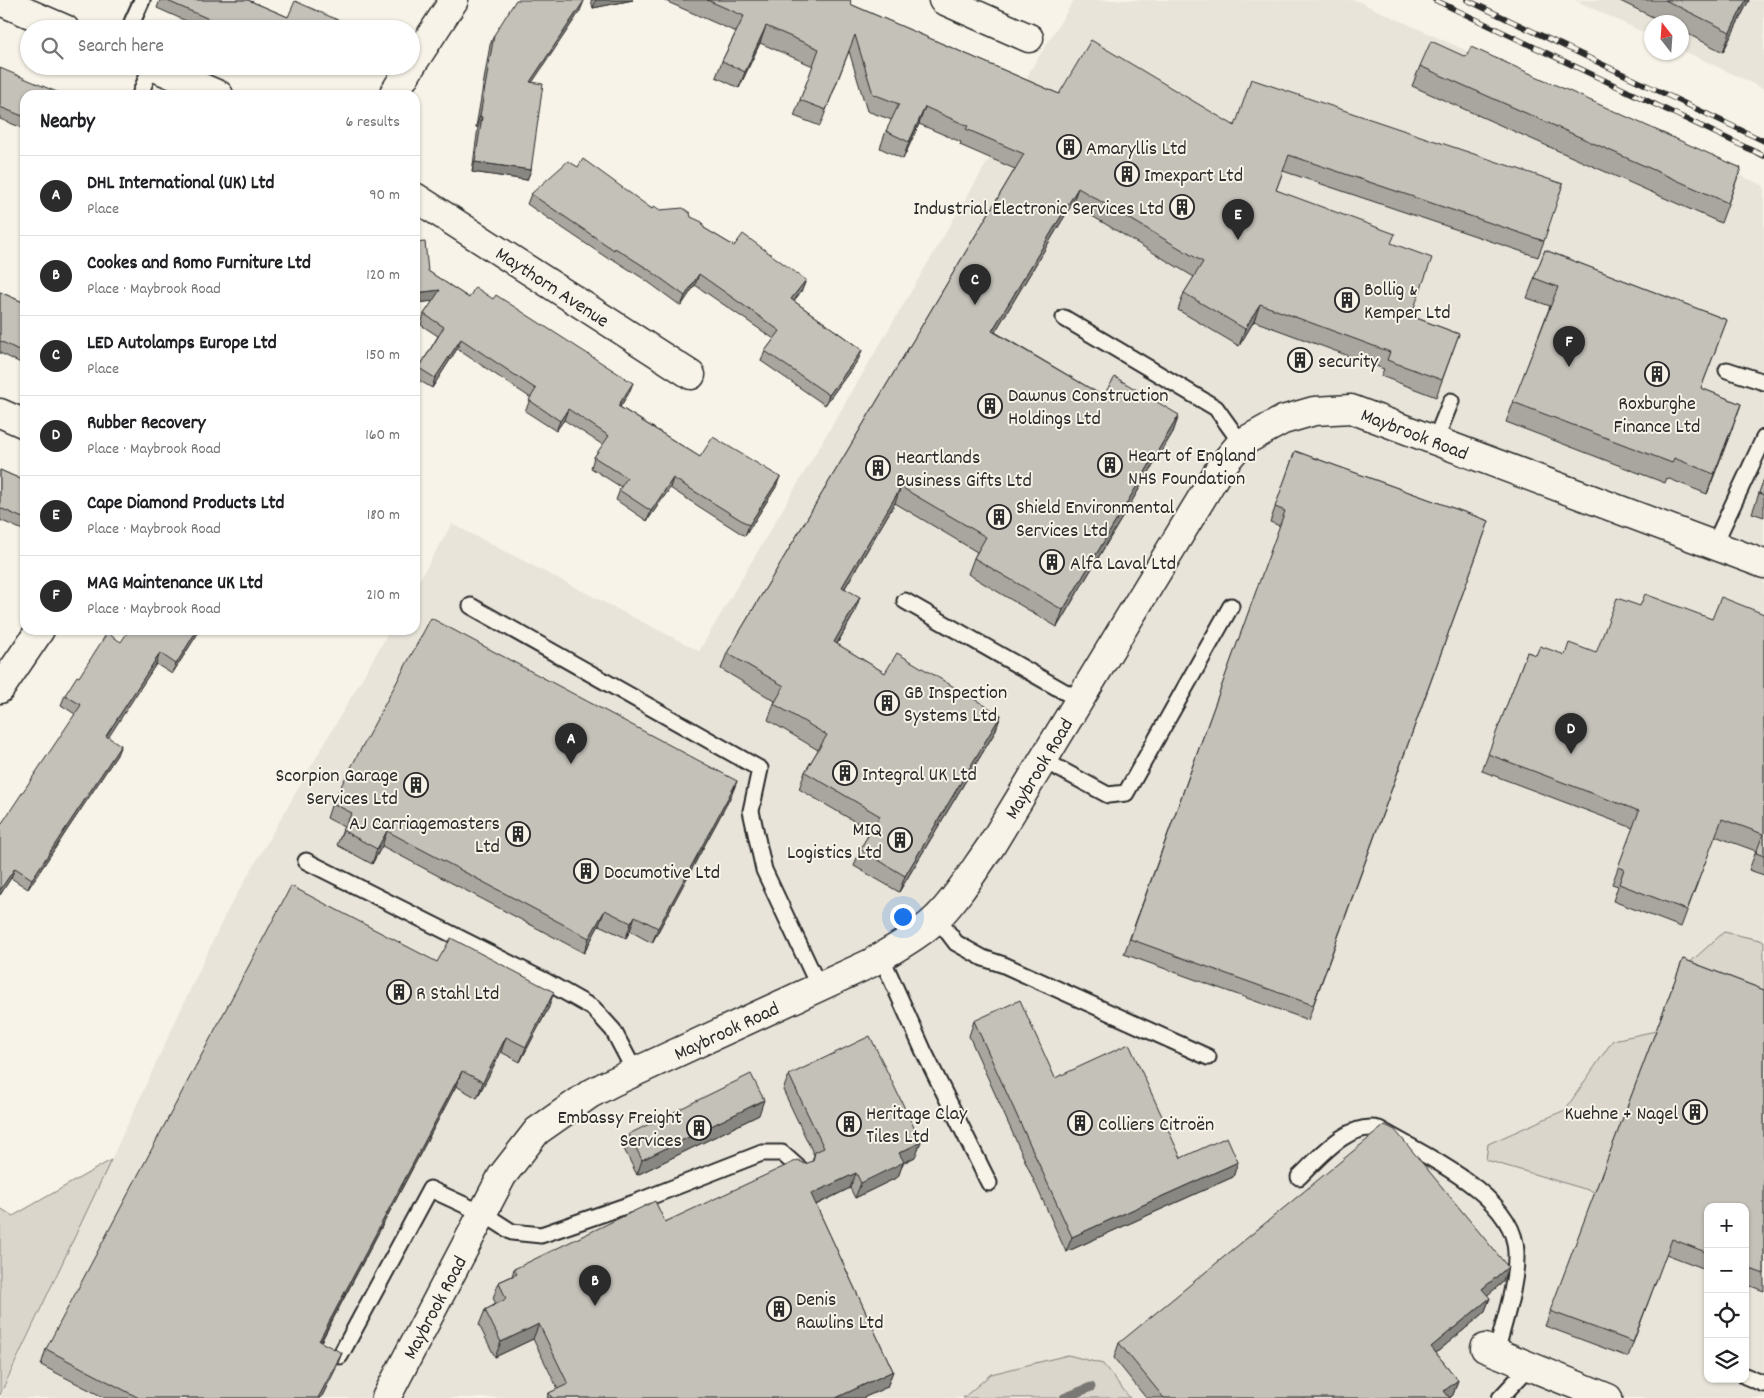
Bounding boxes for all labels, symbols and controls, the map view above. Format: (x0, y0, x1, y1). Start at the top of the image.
north arrow (1644, 15, 1689, 60)
search box (20, 20, 420, 75)
icon: search (38, 34, 66, 62)
text: Search here (78, 34, 164, 61)
text: Nearby (40, 108, 95, 138)
text: 6 results (345, 111, 400, 134)
building icon: Amaryllis Ltd (1056, 134, 1082, 160)
place label: Amaryllis Ltd (1086, 136, 1187, 164)
building icon: Imexpart Ltd (1114, 161, 1140, 187)
place label: Imexpart Ltd (1144, 163, 1243, 191)
text: DHL International (UK) Ltd (87, 171, 274, 198)
text: A (52, 184, 60, 207)
text: 90 m (369, 184, 400, 207)
building icon: Industrial Electronic Services Ltd (1169, 194, 1195, 220)
place label: Industrial Electronic Services Ltd (913, 196, 1164, 224)
text: Place (87, 198, 119, 221)
pin: E (1222, 199, 1254, 240)
street label: Maythorn Avenue (489, 241, 614, 336)
text: Cookes and Romo Furniture Ltd (87, 251, 311, 278)
text: B (52, 264, 60, 287)
text: 120 m (366, 264, 400, 287)
pin: C (959, 264, 991, 305)
place label: Bollig & Kemper Ltd (1364, 277, 1451, 328)
text: Place · Maybrook Road (87, 278, 221, 301)
building icon: Bollig & Kemper Ltd (1334, 287, 1360, 313)
pin: F (1553, 326, 1585, 367)
text: LED Autolamps Europe Ltd (87, 331, 277, 358)
text: C (52, 344, 60, 367)
text: 150 m (366, 344, 400, 367)
building icon: security (1287, 347, 1313, 373)
place label: security (1318, 349, 1379, 377)
text: Place (87, 358, 119, 381)
building icon: Roxburghe Finance Ltd (1644, 361, 1670, 387)
place label: Dawnus Construction Holdings Ltd (1008, 383, 1169, 434)
place label: Roxburghe Finance Ltd (1614, 391, 1700, 442)
building icon: Dawnus Construction Holdings Ltd (977, 393, 1003, 419)
street label: Maybrook Road (1356, 402, 1472, 469)
text: Rubber Recovery (87, 411, 205, 438)
text: D (52, 424, 60, 447)
text: 160 m (365, 424, 400, 447)
text: Place · Maybrook Road (87, 438, 221, 461)
place label: Heart of England NHS Foundation (1128, 443, 1256, 494)
place label: Heartlands Business Gifts Ltd (896, 445, 1032, 496)
building icon: Heart of England NHS Foundation (1097, 452, 1123, 478)
building icon: Heartlands Business Gifts Ltd (865, 455, 891, 481)
text: Cape Diamond Products Ltd (87, 491, 284, 518)
place label: Shield Environmental Services Ltd (1016, 495, 1175, 546)
text: E (52, 504, 60, 527)
text: 180 m (367, 504, 400, 527)
building icon: Shield Environmental Services Ltd (986, 504, 1012, 530)
text: Place · Maybrook Road (87, 518, 221, 541)
building icon: Alfa Laval Ltd (1039, 549, 1065, 575)
place label: Alfa Laval Ltd (1070, 551, 1176, 579)
text: MAG Maintenance UK Ltd (87, 571, 263, 598)
text: F (52, 584, 60, 607)
text: 210 m (366, 584, 400, 607)
text: Place · Maybrook Road (87, 598, 221, 621)
place label: GB Inspection Systems Ltd (904, 680, 1007, 731)
building icon: GB Inspection Systems Ltd (874, 690, 900, 716)
pin: D (1555, 713, 1587, 754)
street label: Maybrook Road (999, 714, 1082, 825)
pin: A (555, 723, 587, 764)
building icon: Integral UK Ltd (832, 760, 858, 786)
place label: Integral UK Ltd (862, 762, 977, 790)
place label: Scorpion Garage Services Ltd (275, 763, 398, 814)
building icon: Scorpion Garage Services Ltd (403, 772, 429, 798)
place label: AJ Carriagemasters Ltd (349, 811, 500, 862)
place label: MIQ Logistics Ltd (787, 817, 882, 868)
building icon: AJ Carriagemasters Ltd (505, 821, 531, 847)
building icon: MIQ Logistics Ltd (887, 827, 913, 853)
building icon: Documotive Ltd (573, 858, 599, 884)
place label: Documotive Ltd (604, 860, 720, 888)
your location (890, 904, 916, 930)
building icon: R Stahl Ltd (386, 979, 412, 1005)
place label: R Stahl Ltd (416, 981, 499, 1009)
street label: Maybrook Road (670, 996, 785, 1069)
building icon: Kuehne + Nagel (1682, 1099, 1708, 1125)
place label: Heritage Clay Tiles Ltd (866, 1101, 968, 1152)
place label: Kuehne + Nagel (1564, 1101, 1678, 1129)
place label: Embassy Freight Services (558, 1105, 682, 1156)
building icon: Colliers Citroën (1067, 1110, 1093, 1136)
building icon: Heritage Clay Tiles Ltd (836, 1111, 862, 1137)
place label: Colliers Citroën (1098, 1112, 1214, 1140)
building icon: Embassy Freight Services (686, 1115, 712, 1141)
map controls (1704, 1203, 1749, 1383)
button: + (1704, 1203, 1749, 1248)
button: − (1704, 1248, 1749, 1293)
street label: Maybrook Road (398, 1252, 476, 1365)
pin: B (579, 1265, 611, 1306)
place label: Denis Rawlins Ltd (796, 1287, 884, 1338)
button: locate (1704, 1293, 1749, 1338)
building icon: Denis Rawlins Ltd (766, 1296, 792, 1322)
button: layers (1704, 1338, 1749, 1383)

